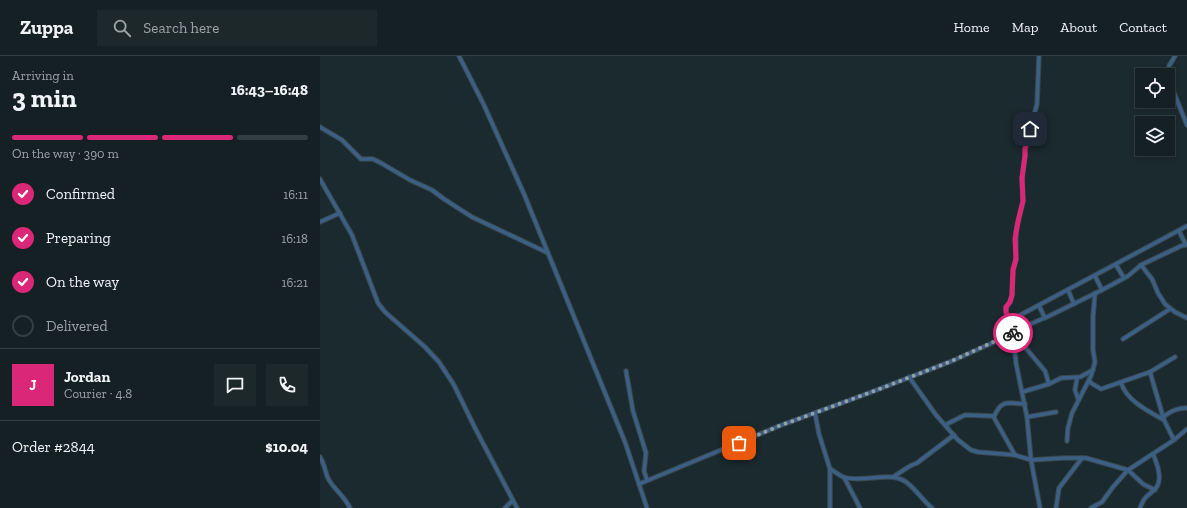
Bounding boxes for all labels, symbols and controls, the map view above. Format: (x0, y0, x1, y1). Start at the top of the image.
search box (97, 10, 377, 46)
text: Zuppa (20, 16, 73, 39)
icon: search (111, 17, 133, 39)
text: Search here (143, 19, 219, 37)
text: Home (954, 19, 990, 36)
text: Map (1012, 19, 1038, 36)
text: About (1060, 19, 1097, 36)
text: Contact (1119, 19, 1167, 36)
text: Arriving in (12, 68, 74, 83)
map controls (1135, 68, 1175, 156)
button: locate (1135, 68, 1175, 108)
text: 16:43–16:48 (231, 81, 308, 99)
text: 3 min (12, 82, 77, 114)
pin (1013, 112, 1047, 146)
button: layers (1135, 116, 1175, 156)
icon: home (1019, 118, 1041, 140)
text: On the way · 390 m (12, 146, 119, 161)
icon: check (12, 183, 34, 205)
text: Confirmed (46, 185, 115, 203)
text: 16:11 (283, 187, 308, 202)
icon: check (12, 227, 34, 249)
text: Preparing (46, 229, 111, 247)
text: 16:18 (281, 231, 308, 246)
icon: check (12, 271, 34, 293)
text: On the way (46, 273, 119, 291)
text: 16:21 (281, 275, 308, 290)
courier (993, 313, 1033, 353)
text: Delivered (46, 317, 108, 335)
icon: bike (1002, 322, 1024, 344)
button: chat (214, 364, 256, 406)
button: phone (266, 364, 308, 406)
text: Jordan (64, 368, 110, 386)
text: J (29, 376, 37, 394)
text: Courier · 4.8 (64, 386, 132, 401)
pin (722, 426, 756, 460)
icon: bag (728, 432, 750, 454)
text: Order #2844 (12, 438, 95, 456)
text: $10.04 (265, 438, 308, 456)

